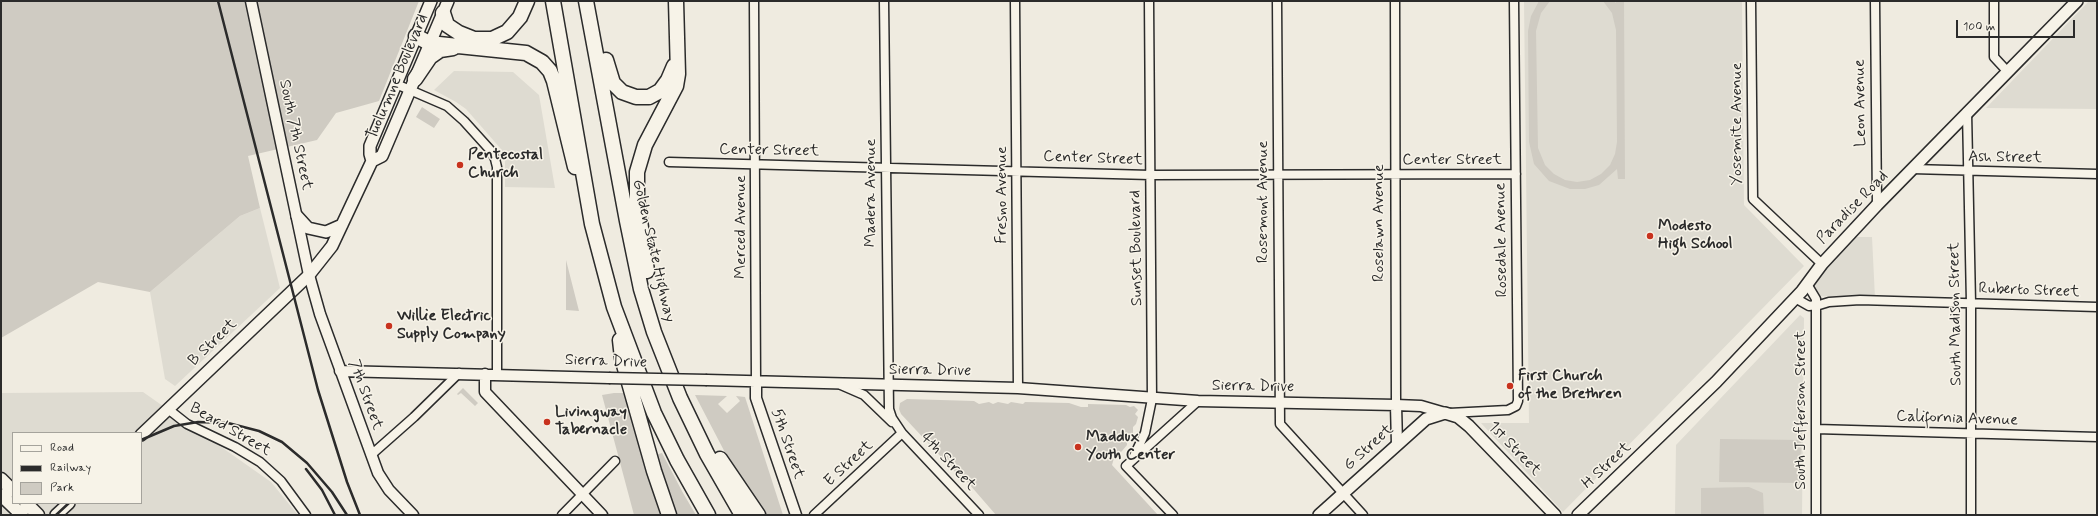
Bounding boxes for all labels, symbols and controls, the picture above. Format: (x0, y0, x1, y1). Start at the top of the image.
street label: Tuolumne Boulevard (363, 11, 433, 143)
scale bar (1958, 12, 2077, 38)
text: 100 m (1963, 19, 1995, 35)
street label: Leon Avenue (1851, 59, 1871, 147)
street label: Yosemite Avenue (1728, 62, 1748, 186)
street label: South 7th Street (274, 78, 316, 192)
street label: Madera Avenue (862, 139, 882, 247)
street label: Center Street (719, 141, 819, 161)
street label: Rosemont Avenue (1254, 141, 1274, 263)
place label: Pentecostal Church (468, 146, 543, 184)
street label: Fresno Avenue (993, 146, 1013, 244)
street label: Center Street (1043, 148, 1143, 170)
street label: Ash Street (1968, 148, 2042, 168)
street label: Center Street (1402, 151, 1502, 171)
marker: Pentecostal Church (455, 160, 465, 170)
street label: Roselawn Avenue (1370, 164, 1390, 282)
street label: Paradise Road (1813, 167, 1893, 249)
street label: Merced Avenue (732, 175, 752, 279)
street label: Golden State Highway (627, 178, 679, 324)
street label: Rosedale Avenue (1491, 182, 1513, 298)
street label: Sunset Boulevard (1126, 190, 1148, 306)
place label: Modesto High School (1658, 217, 1733, 255)
marker: Modesto High School (1645, 231, 1655, 241)
street label: South Madison Street (1945, 242, 1967, 386)
street label: Ruberto Street (1978, 280, 2080, 302)
place label: Willie Electric Supply Company (397, 307, 506, 345)
street label: B Street (185, 315, 241, 371)
marker: Willie Electric Supply Company (384, 321, 394, 331)
street label: South Jefferson Street (1792, 330, 1812, 490)
street label: Sierra Drive (564, 351, 648, 373)
street label: 7th Street (343, 357, 387, 433)
street label: Sierra Drive (889, 361, 971, 381)
place label: First Church of the Brethren (1518, 367, 1622, 405)
street label: Sierra Drive (1212, 377, 1294, 397)
marker: First Church of the Brethren (1505, 381, 1515, 391)
street label: Beard Street (186, 399, 274, 461)
place label: Livingway Tabernacle (555, 403, 627, 441)
street label: 5th Street (766, 406, 808, 482)
street label: California Avenue (1896, 407, 2018, 431)
marker: Livingway Tabernacle (542, 417, 552, 427)
street label: 1st Street (1483, 418, 1545, 480)
street label: G Street (1340, 421, 1398, 475)
place label: Maddux Youth Center (1086, 428, 1175, 466)
street label: 4th Street (916, 429, 980, 495)
legend (12, 432, 142, 504)
street label: E Street (821, 437, 877, 491)
street label: H Street (1578, 438, 1636, 494)
text: Road (50, 440, 74, 456)
marker: Maddux Youth Center (1073, 442, 1083, 452)
text: Railway (50, 460, 91, 476)
text: Park (50, 480, 74, 496)

